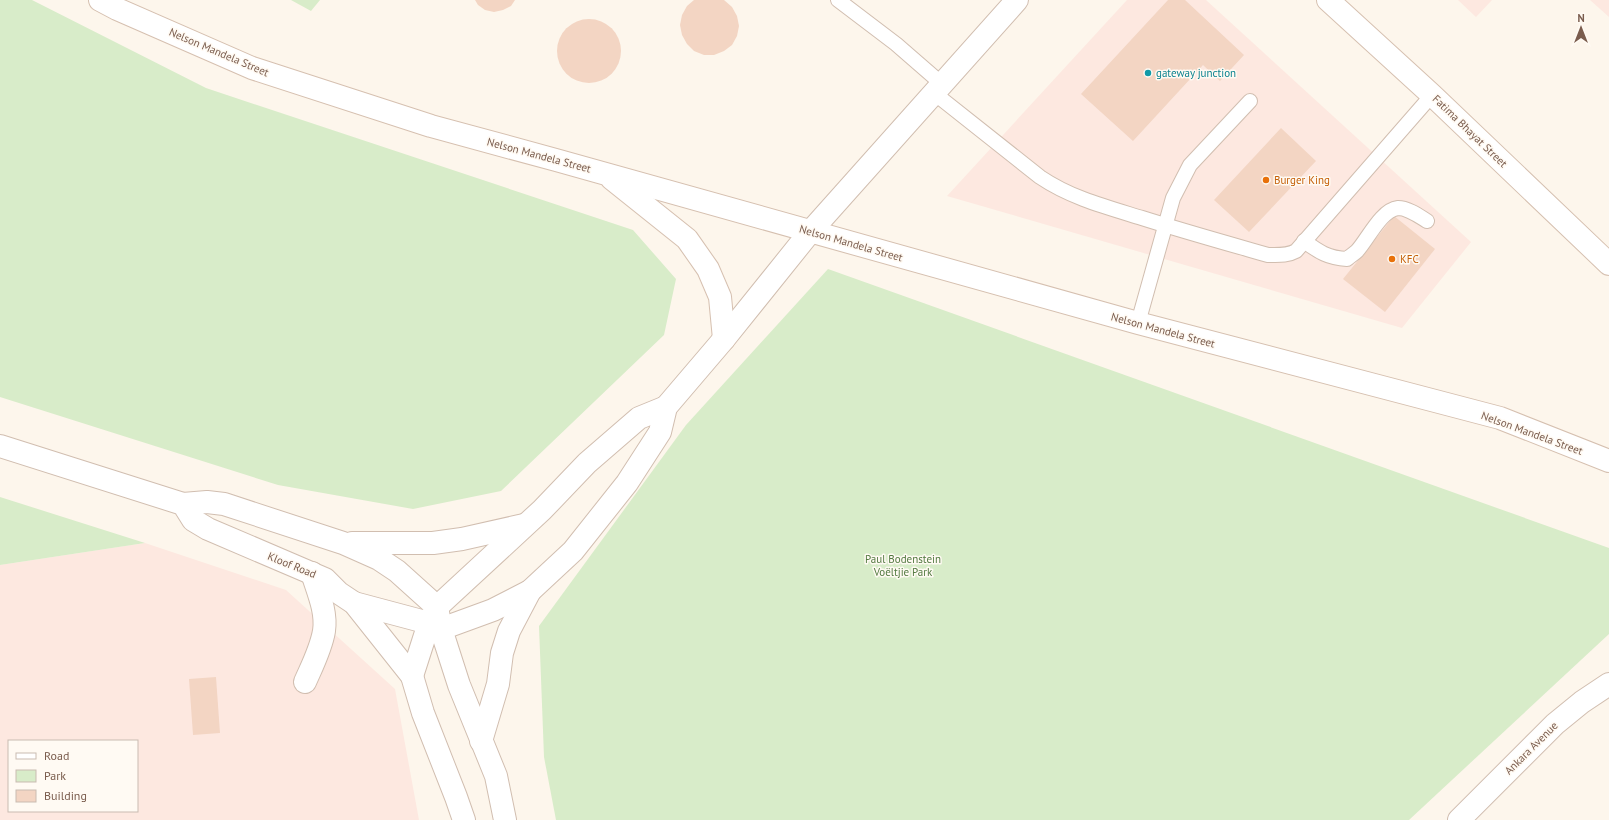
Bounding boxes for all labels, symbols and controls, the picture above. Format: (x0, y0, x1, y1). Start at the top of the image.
north arrow (1561, 8, 1601, 48)
text: N (1577, 11, 1585, 25)
street label: Nelson Mandela Street (167, 25, 271, 79)
place label: gateway junction (1156, 66, 1236, 80)
marker: gateway junction (1143, 68, 1153, 78)
street label: Fatima Bhayat Street (1430, 92, 1510, 170)
street label: Nelson Mandela Street (485, 134, 593, 176)
place label: Burger King (1274, 173, 1330, 187)
marker: Burger King (1261, 175, 1271, 185)
street label: Nelson Mandela Street (798, 222, 905, 265)
place label: KFC (1400, 252, 1419, 266)
marker: KFC (1387, 254, 1397, 264)
street label: Nelson Mandela Street (1109, 309, 1217, 351)
street label: Nelson Mandela Street (1479, 408, 1585, 458)
street label: Kloof Road (266, 549, 318, 581)
park label: Paul Bodenstein Voëltjie Park (865, 552, 941, 579)
street label: Ankara Avenue (1502, 718, 1561, 777)
legend (8, 740, 138, 812)
text: Road (44, 748, 69, 763)
text: Park (44, 768, 66, 783)
text: Building (44, 788, 87, 803)

